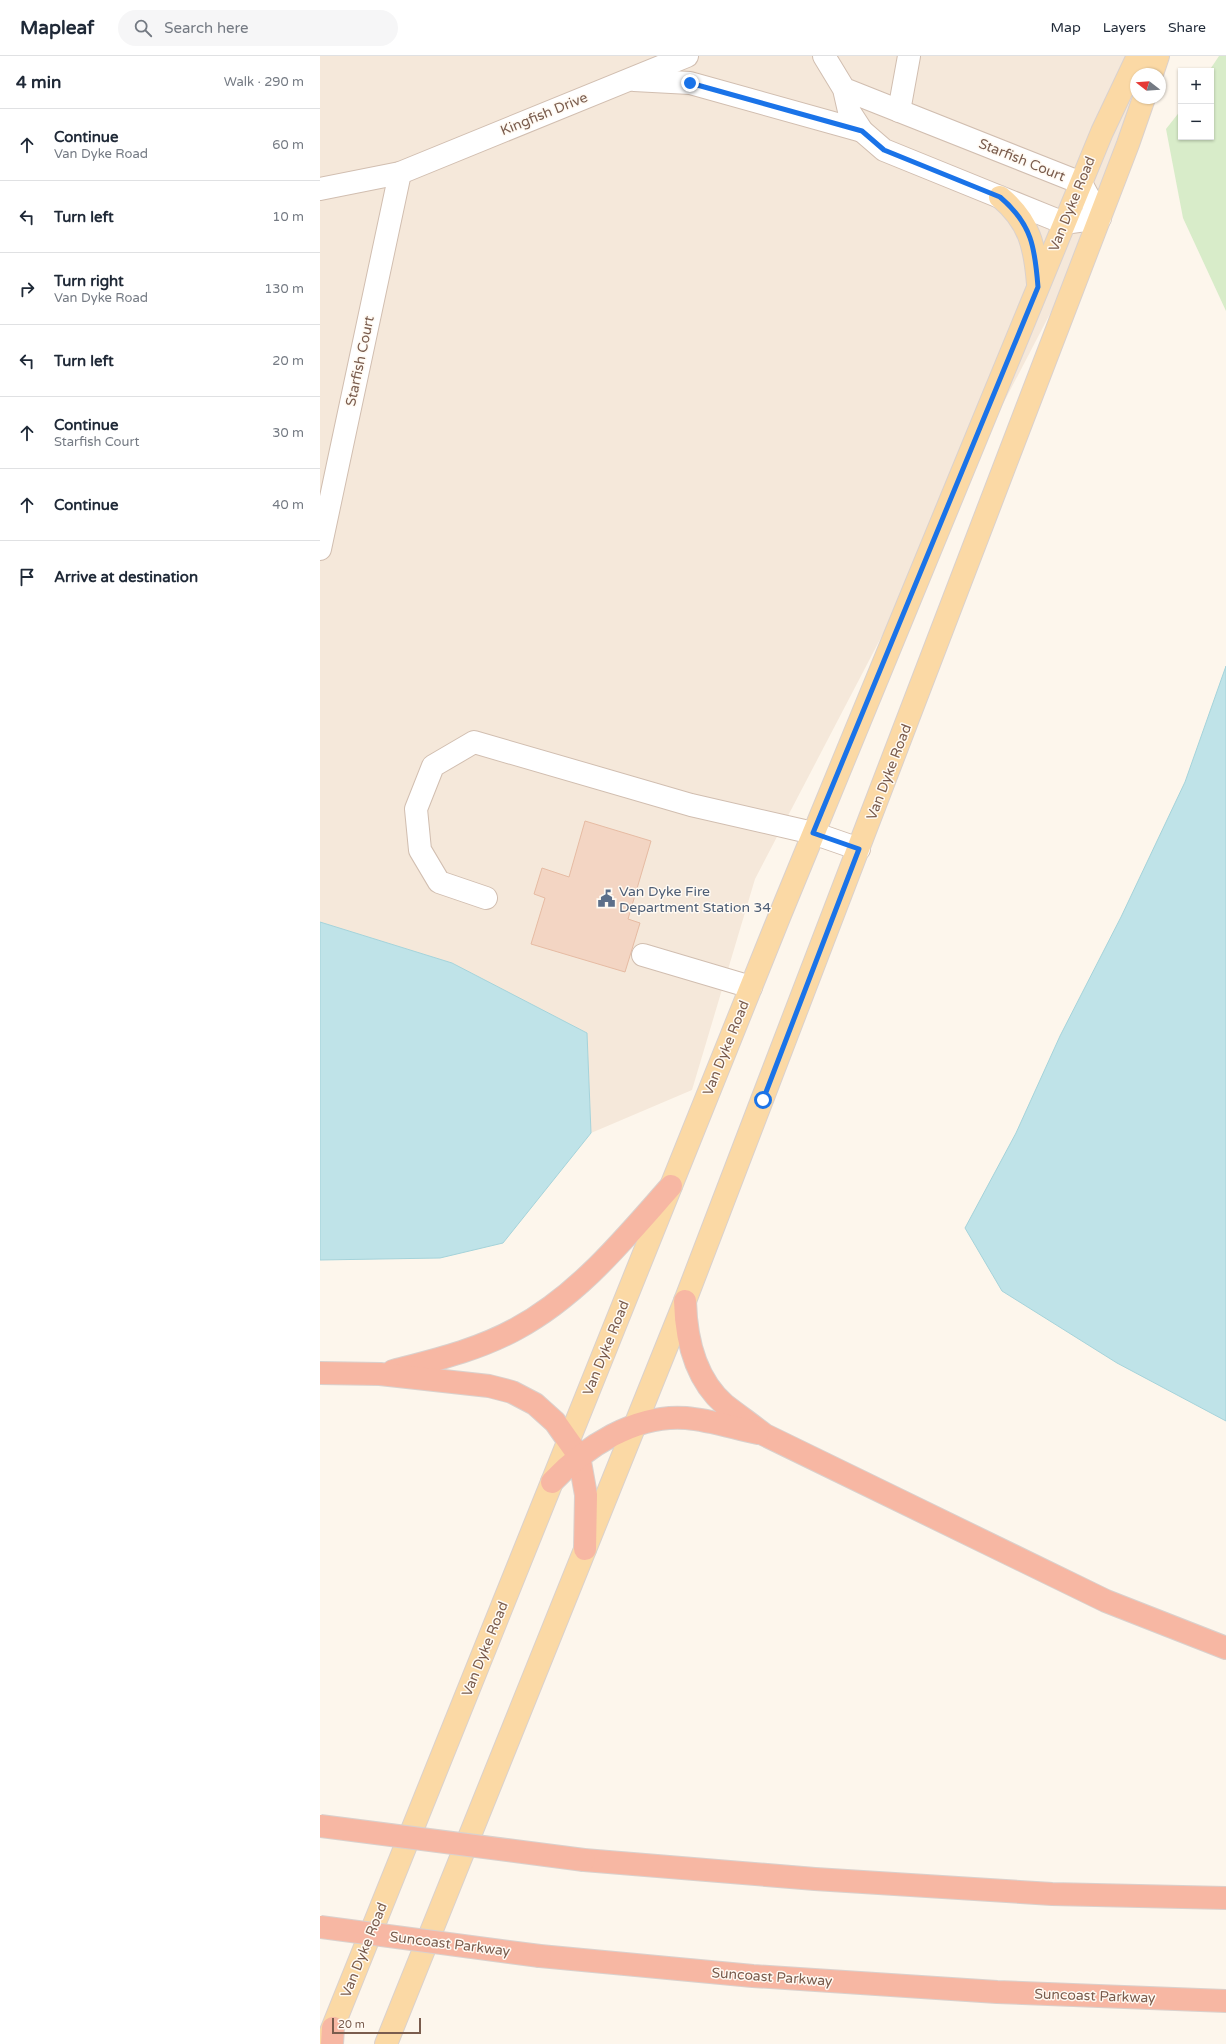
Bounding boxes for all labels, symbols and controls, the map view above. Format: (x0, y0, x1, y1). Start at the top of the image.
search box (118, 10, 398, 46)
text: Mapleaf (20, 17, 94, 39)
icon: search (132, 17, 154, 39)
text: Search here (164, 19, 249, 37)
text: Map (1051, 19, 1081, 36)
text: Layers (1103, 19, 1146, 36)
text: Share (1168, 19, 1206, 36)
north arrow (1130, 68, 1166, 104)
map controls (1178, 68, 1214, 140)
button: + (1178, 68, 1214, 104)
text: 4 min (16, 72, 61, 93)
text: Walk · 290 m (224, 74, 304, 90)
route end (681, 74, 699, 92)
street label: Kingfish Drive (498, 89, 590, 139)
button: − (1178, 104, 1214, 140)
text: Continue (54, 128, 118, 146)
icon: ahead (16, 134, 38, 156)
street label: Starfish Court (976, 135, 1068, 185)
text: 60 m (272, 137, 304, 153)
text: Van Dyke Road (54, 146, 148, 162)
street label: Van Dyke Road (1045, 154, 1099, 254)
icon: left (16, 206, 38, 228)
text: Turn left (54, 208, 114, 226)
text: 10 m (272, 209, 304, 225)
text: Turn right (54, 272, 124, 290)
icon: right (16, 278, 38, 300)
text: 130 m (264, 281, 304, 297)
text: Van Dyke Road (54, 290, 148, 306)
street label: Starfish Court (342, 314, 378, 408)
icon: left (16, 350, 38, 372)
text: Turn left (54, 352, 114, 370)
text: 20 m (272, 353, 304, 369)
text: Continue (54, 416, 118, 434)
icon: ahead (16, 422, 38, 444)
text: 30 m (272, 425, 304, 441)
text: Starfish Court (54, 434, 139, 450)
icon: ahead (16, 494, 38, 516)
text: Continue (54, 496, 118, 514)
text: 40 m (272, 497, 304, 513)
icon: arrive (16, 566, 38, 588)
text: Arrive at destination (54, 568, 198, 586)
street label: Van Dyke Road (863, 722, 915, 822)
place label: Van Dyke Fire Department Station 34 (619, 883, 771, 916)
public building icon: Van Dyke Fire Department Station 34 (596, 889, 616, 909)
street label: Van Dyke Road (699, 998, 753, 1098)
route start (754, 1091, 772, 1109)
street label: Van Dyke Road (579, 1298, 633, 1398)
street label: Van Dyke Road (458, 1599, 512, 1699)
street label: Van Dyke Road (337, 1900, 391, 2000)
street label: Suncoast Parkway (389, 1928, 512, 1960)
street label: Suncoast Parkway (711, 1964, 834, 1990)
street label: Suncoast Parkway (1034, 1985, 1156, 2007)
scale bar (332, 2016, 421, 2035)
text: 20 m (338, 2018, 365, 2031)

